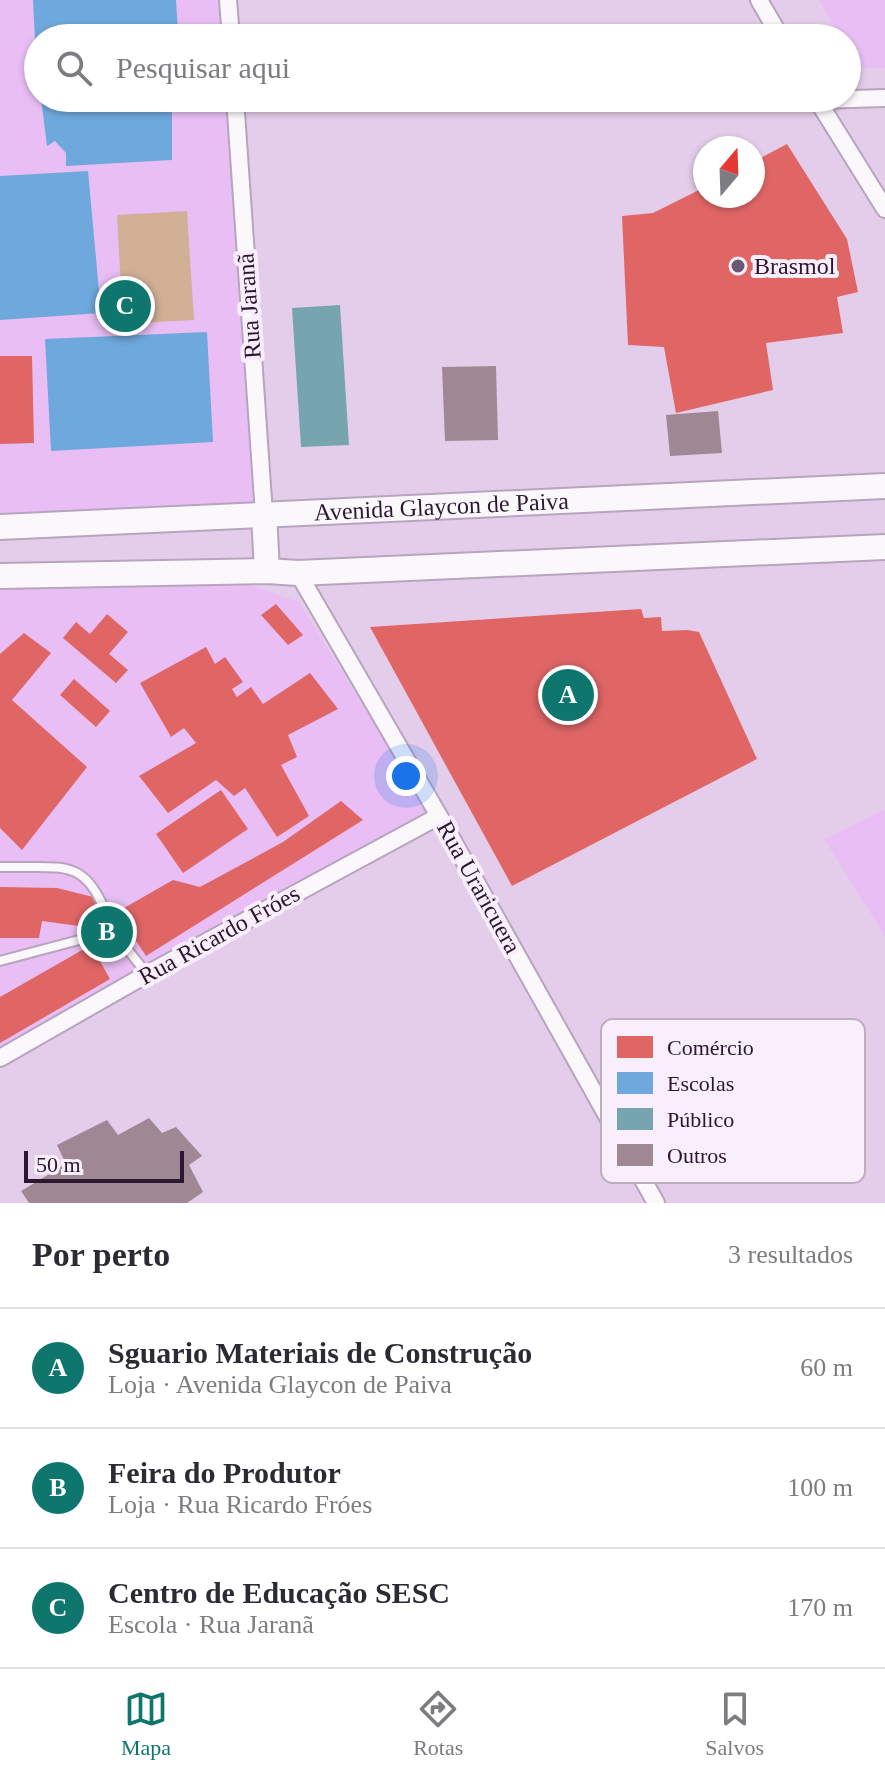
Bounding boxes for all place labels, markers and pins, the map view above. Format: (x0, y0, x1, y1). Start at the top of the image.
place label: Brasmol (754, 253, 836, 279)
marker: Brasmol (729, 257, 747, 275)
pin: C (99, 276, 151, 336)
pin: A (542, 665, 594, 725)
pin: B (81, 902, 133, 962)

